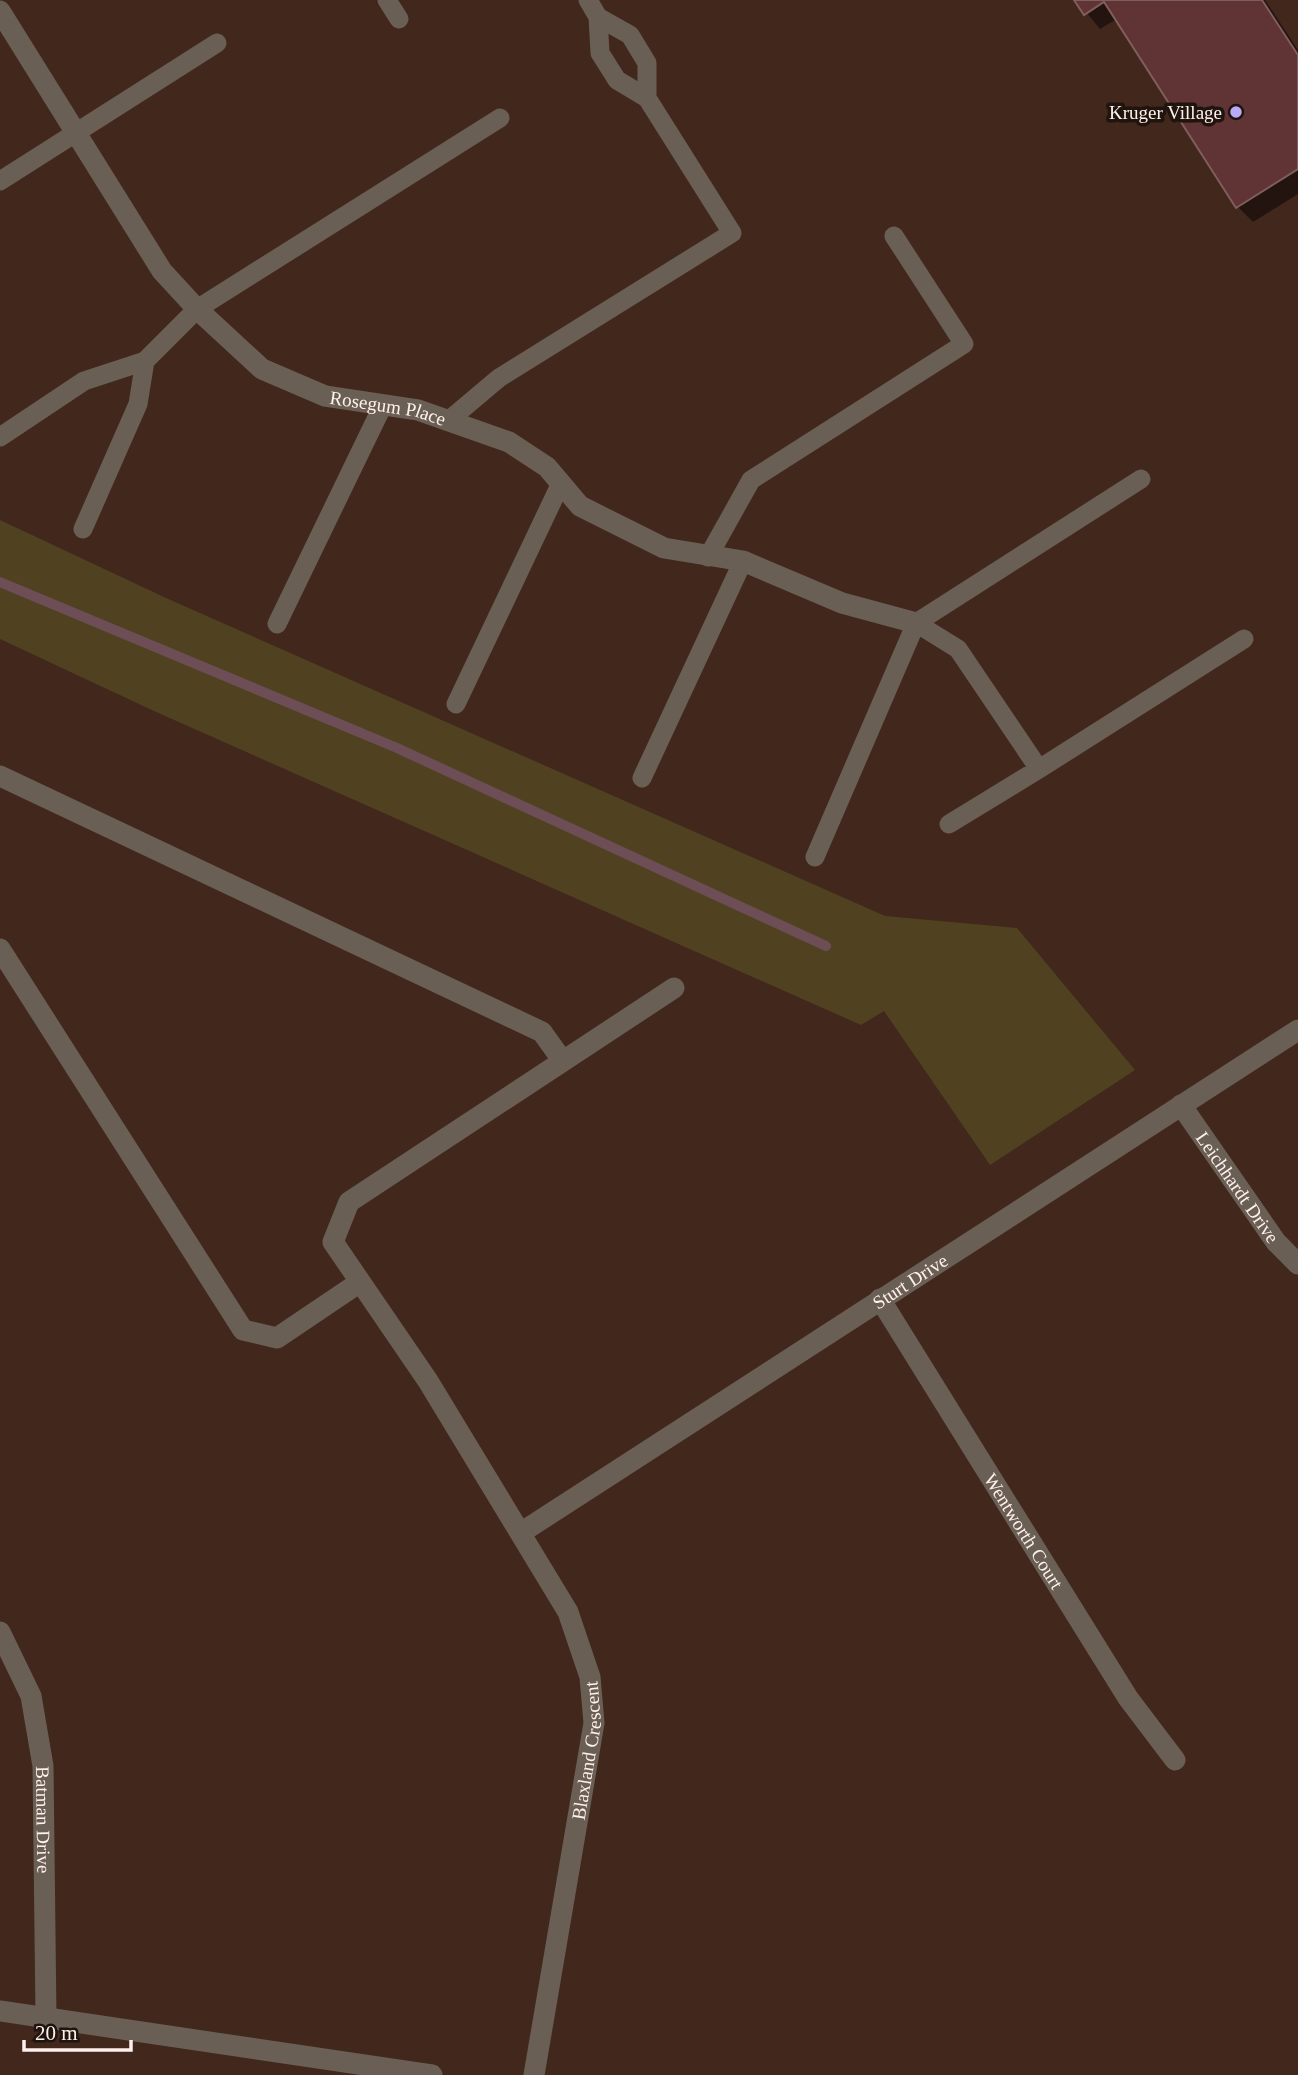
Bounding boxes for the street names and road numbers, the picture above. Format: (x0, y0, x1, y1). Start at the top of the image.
street label: Rosegum Place (328, 387, 449, 430)
street label: Leichhardt Drive (1192, 1128, 1283, 1247)
street label: Sturt Drive (869, 1250, 952, 1313)
street label: Wentworth Court (980, 1470, 1068, 1593)
street label: Blaxland Crescent (568, 1680, 605, 1821)
street label: Batman Drive (32, 1766, 54, 1874)

